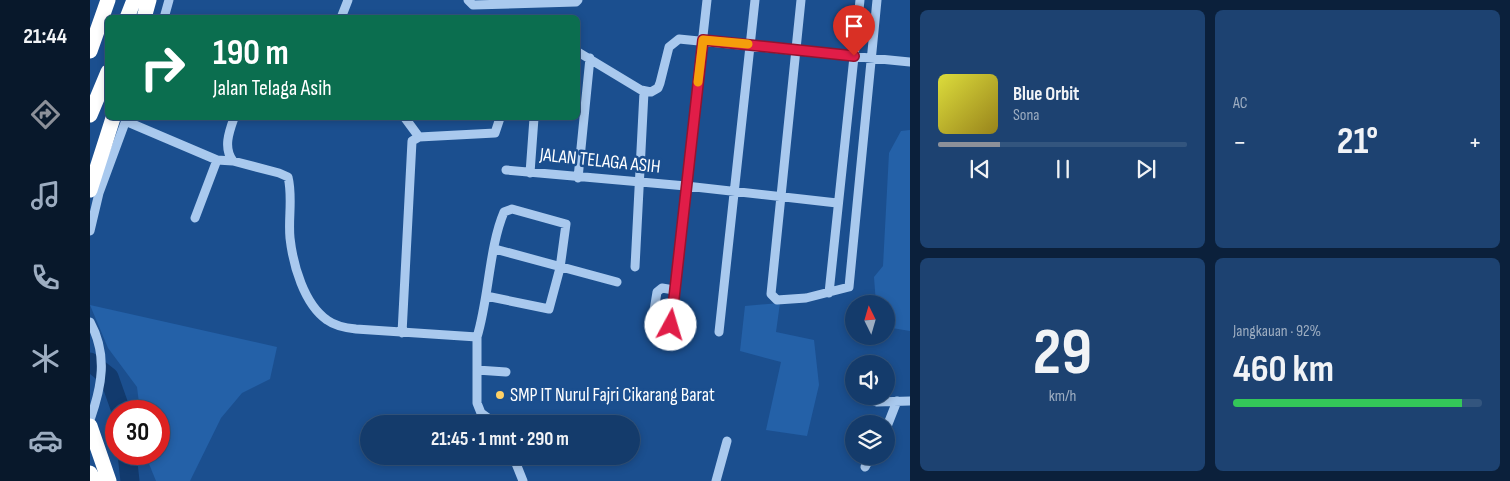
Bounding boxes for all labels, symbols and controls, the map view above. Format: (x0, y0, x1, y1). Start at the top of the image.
pin (833, 5, 875, 56)
icon: arrive (840, 12, 868, 40)
text: 21:44 (23, 23, 67, 50)
text: 190 m (213, 32, 289, 75)
icon: right (130, 35, 195, 100)
text: Jalan Telaga Asih (213, 75, 332, 102)
text: Blue Orbit (1013, 83, 1079, 106)
text: AC (1233, 94, 1247, 113)
icon: directions (28, 97, 63, 132)
text: Sona (1013, 106, 1040, 125)
text: 21° (1337, 119, 1378, 164)
text: − (1233, 126, 1247, 159)
text: + (1468, 126, 1482, 159)
street label: JALAN TELAGA ASIH (538, 143, 662, 179)
icon: previous (966, 155, 994, 183)
icon: pause (1049, 155, 1077, 183)
icon: next (1132, 155, 1160, 183)
icon: music (28, 178, 63, 213)
icon: phone (28, 260, 63, 295)
north arrow (845, 295, 895, 345)
map controls (845, 295, 895, 465)
position arrow (644, 298, 696, 350)
text: 29 (1033, 315, 1092, 393)
text: Jangkauan · 92% (1233, 322, 1321, 341)
icon: climate (28, 341, 63, 376)
text: 460 km (1233, 347, 1334, 392)
button: sound (845, 355, 895, 405)
place label: SMP IT Nurul Fajri Cikarang Barat (510, 384, 715, 407)
text: km/h (1049, 387, 1076, 406)
marker: SMP IT Nurul Fajri Cikarang Barat (494, 389, 506, 401)
speed limit sign: 30 (105, 400, 170, 465)
button: layers (845, 415, 895, 465)
icon: car (28, 423, 63, 458)
text: 21:45 · 1 mnt · 290 m (431, 428, 569, 451)

